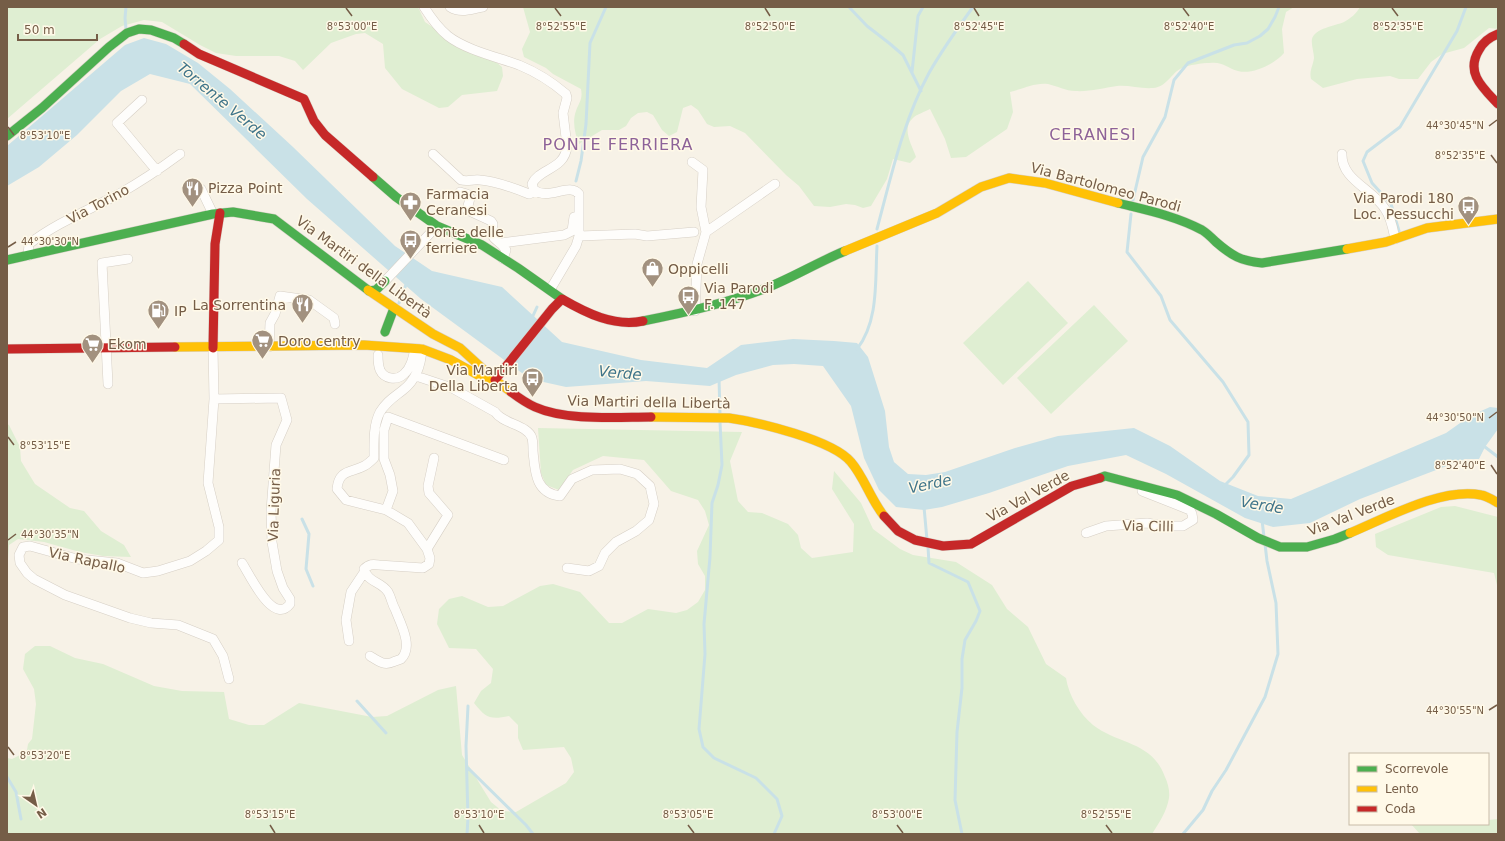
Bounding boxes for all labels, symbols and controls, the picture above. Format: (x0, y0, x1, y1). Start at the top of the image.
scale bar (18, 16, 97, 42)
text: 8°53'00"E (327, 21, 377, 32)
text: 8°52'55"E (536, 21, 586, 32)
text: 8°52'50"E (745, 21, 795, 32)
text: 8°52'45"E (954, 21, 1004, 32)
text: 8°52'40"E (1164, 21, 1214, 32)
text: 8°52'35"E (1373, 21, 1423, 32)
text: 50 m (24, 23, 55, 37)
water label: Torrente Verde (174, 58, 270, 144)
text: 44°30'45"N (1426, 120, 1484, 131)
district label: CERANESI (1049, 125, 1137, 144)
text: 8°53'10"E (20, 130, 70, 141)
district label: PONTE FERRIERA (543, 135, 693, 154)
text: 8°52'35"E (1435, 150, 1485, 161)
street label: Via Bartolomeo Parodi (1029, 159, 1183, 215)
restaurant icon: Pizza Point (180, 175, 206, 208)
place label: Pizza Point (208, 180, 283, 196)
street label: Via Torino (64, 181, 132, 227)
place label: Farmacia Ceranesi (426, 186, 489, 218)
pharmacy icon: Farmacia Ceranesi (398, 189, 424, 222)
place label: Via Parodi 180 Loc. Pessucchi (1353, 190, 1454, 222)
bus stop icon: Via Parodi 180 Loc. Pessucchi (1456, 193, 1482, 226)
street label: Via Martiri della Libertà (293, 213, 435, 321)
place label: Ponte delle ferriere (426, 224, 504, 256)
bus stop icon: Ponte delle ferriere (397, 227, 423, 260)
text: 44°30'30"N (21, 236, 79, 247)
shop icon: Oppicelli (640, 256, 666, 289)
place label: Oppicelli (668, 261, 729, 277)
place label: Via Parodi F. 147 (704, 280, 773, 312)
bus stop icon: Via Parodi F. 147 (675, 283, 701, 316)
restaurant icon: La Sorrentina (289, 292, 315, 325)
place label: La Sorrentina (192, 297, 286, 313)
fuel station icon: IP (145, 298, 171, 331)
place label: IP (174, 303, 187, 319)
supermarket icon: Doro centry (250, 328, 276, 361)
supermarket icon: Ekom (80, 331, 106, 364)
place label: Doro centry (278, 333, 361, 349)
place label: Ekom (108, 336, 147, 352)
place label: Via Martiri Della Liberta (429, 362, 518, 394)
water label: Verde (598, 362, 642, 384)
bus stop icon: Via Martiri Della Liberta (520, 365, 546, 398)
street label: Via Martiri della Libertà (567, 393, 731, 411)
text: 44°30'50"N (1426, 412, 1484, 423)
text: 8°53'15"E (20, 440, 70, 451)
text: 8°52'40"E (1435, 460, 1485, 471)
street label: Via Val Verde (984, 467, 1072, 525)
street label: Via Liguria (265, 468, 283, 542)
water label: Verde (907, 471, 953, 497)
street label: Via Val Verde (1305, 491, 1397, 539)
water label: Verde (1239, 493, 1285, 517)
street label: Via Cilli (1122, 518, 1174, 534)
text: 44°30'35"N (21, 529, 79, 540)
street label: Via Rapallo (47, 544, 127, 576)
text: 44°30'55"N (1426, 705, 1484, 716)
text: 8°53'20"E (20, 750, 70, 761)
legend (1349, 753, 1489, 825)
text: Scorrevole (1385, 762, 1449, 776)
text: Lento (1385, 782, 1419, 796)
north arrow (16, 785, 56, 825)
text: Coda (1385, 802, 1416, 816)
text: N (34, 805, 49, 821)
text: 8°53'15"E (245, 809, 295, 820)
text: 8°53'10"E (454, 809, 504, 820)
text: 8°53'05"E (663, 809, 713, 820)
text: 8°53'00"E (872, 809, 922, 820)
text: 8°52'55"E (1081, 809, 1131, 820)

